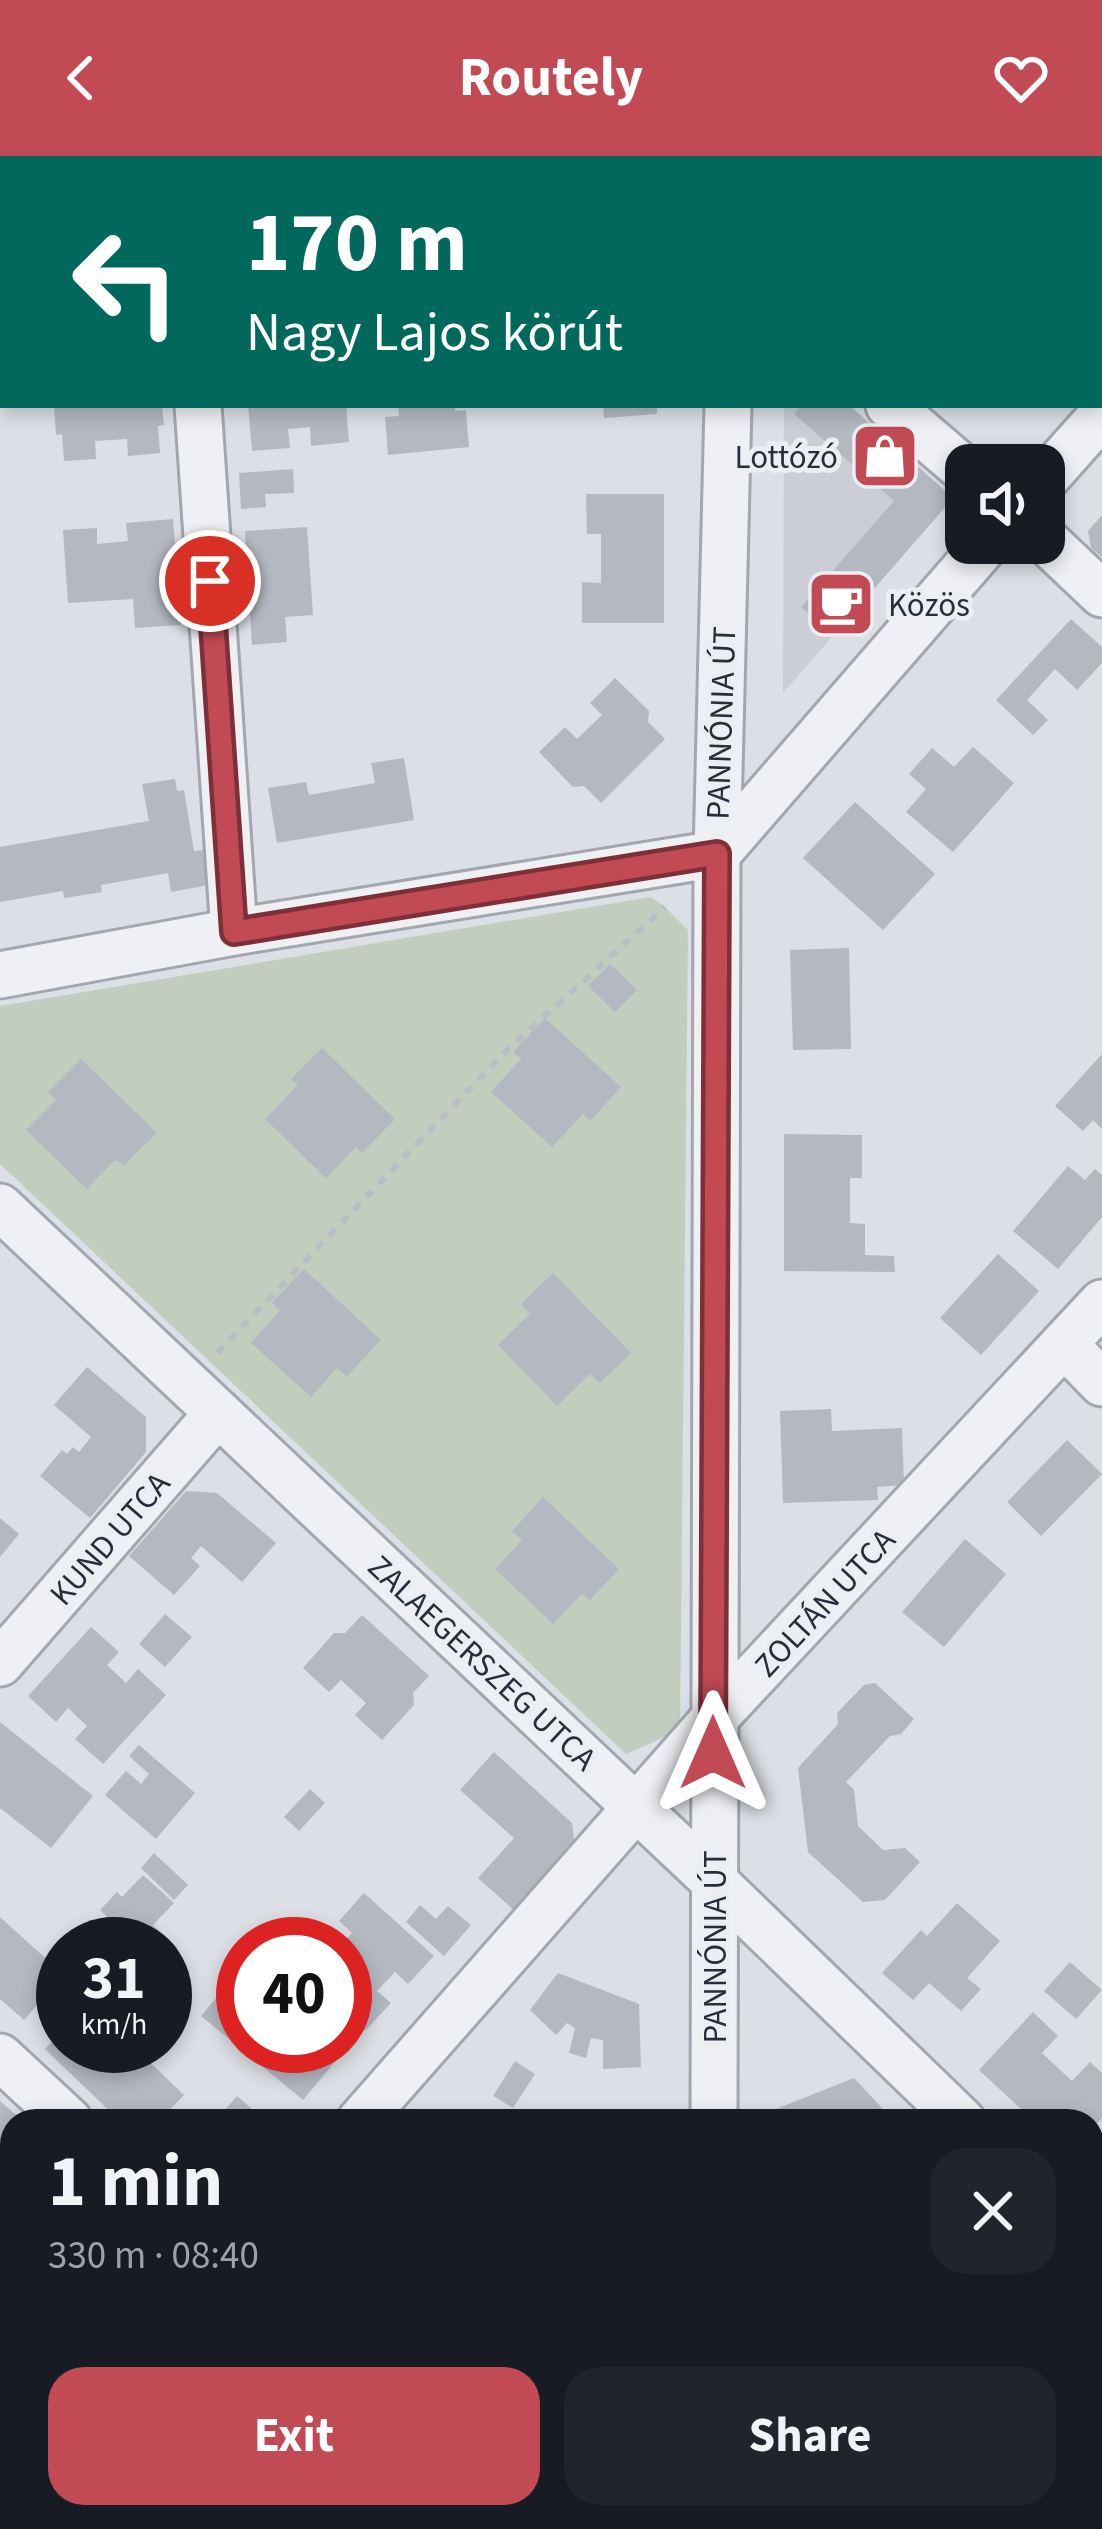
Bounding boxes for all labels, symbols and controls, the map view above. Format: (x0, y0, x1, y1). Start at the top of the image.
text: Routely (459, 40, 643, 117)
icon: back (48, 45, 114, 111)
icon: heart (988, 45, 1054, 111)
text: 170 m (246, 184, 468, 304)
icon: left (48, 204, 204, 360)
text: Nagy Lajos körút (246, 295, 623, 372)
shop icon: Lottózó (850, 421, 920, 491)
place label: Lottózó (735, 434, 838, 481)
map controls (945, 444, 1065, 564)
button: sound (945, 444, 1065, 564)
pin (159, 530, 261, 632)
icon: arrive (177, 548, 243, 614)
cafe icon: Közös (806, 569, 876, 639)
place label: Közös (888, 582, 970, 629)
street label: PANNÓNIA ÚT (695, 626, 748, 820)
street label: KUND UTCA (39, 1462, 181, 1616)
street label: ZOLTÁN UTCA (744, 1518, 907, 1688)
street label: ZALAEGERSZEG UTCA (357, 1544, 607, 1782)
position arrow (650, 1690, 776, 1816)
street label: PANNÓNIA ÚT (692, 1850, 739, 2044)
speed limit sign: 40 (216, 1917, 372, 2073)
text: 31 (82, 1937, 146, 2022)
text: km/h (81, 2003, 147, 2046)
text: 1 min (48, 2131, 223, 2234)
button: close (930, 2148, 1056, 2274)
text: 330 m · 08:40 (48, 2228, 259, 2284)
button: Exit (48, 2367, 540, 2505)
button: Share (564, 2367, 1056, 2505)

